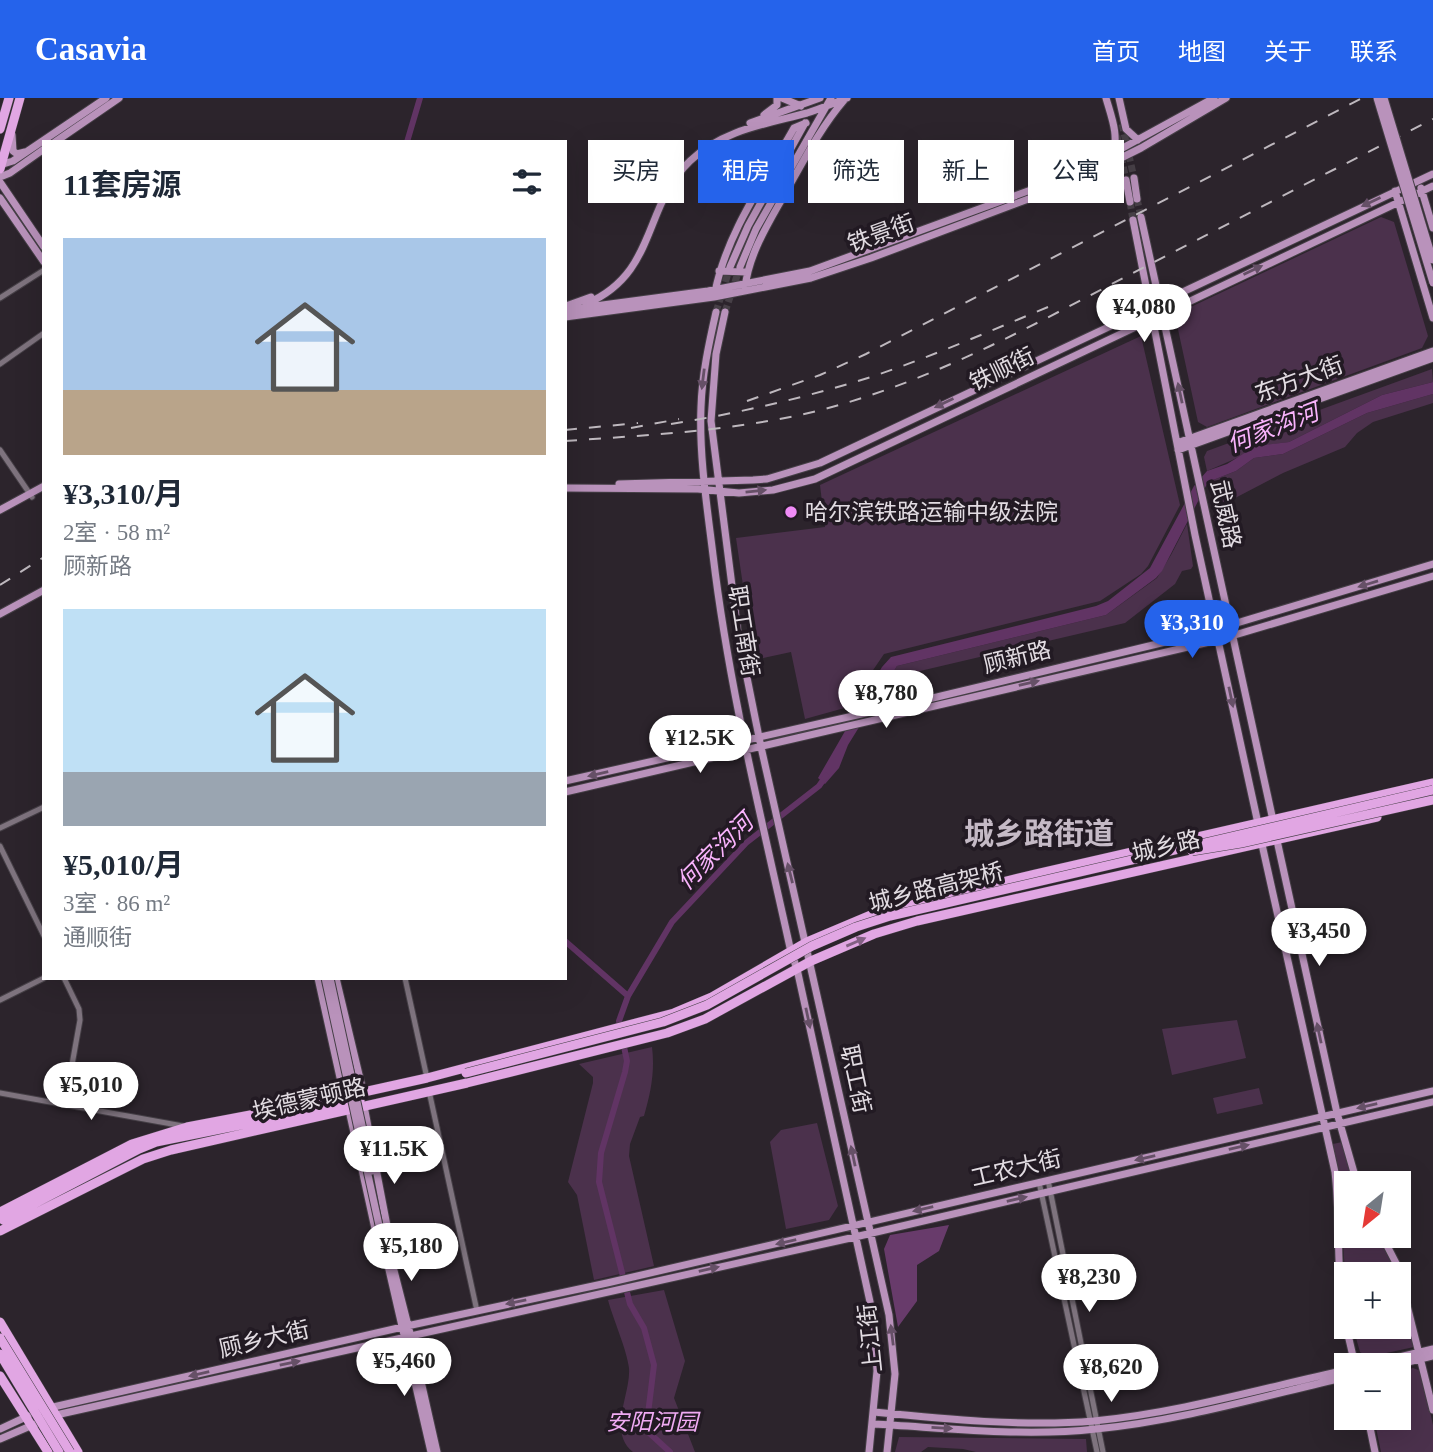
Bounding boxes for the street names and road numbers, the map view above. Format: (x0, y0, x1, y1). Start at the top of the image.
street label: 铁景街 (844, 210, 918, 257)
street label: 铁顺街 (966, 343, 1039, 396)
street label: 东方大街 (1252, 352, 1347, 407)
street label: 武威路 (1206, 478, 1245, 550)
street label: 职工南街 (724, 584, 763, 678)
street label: 顾新路 (981, 637, 1054, 678)
street label: 城乡路 (1130, 827, 1203, 866)
street label: 城乡路高架桥 (866, 859, 1006, 916)
street label: 职工街 (836, 1043, 875, 1115)
street label: 埃德蒙顿路 (250, 1074, 368, 1125)
street label: 工农大街 (968, 1146, 1064, 1191)
street label: 上江街 (854, 1302, 887, 1374)
street label: 顾乡大街 (216, 1317, 312, 1362)

